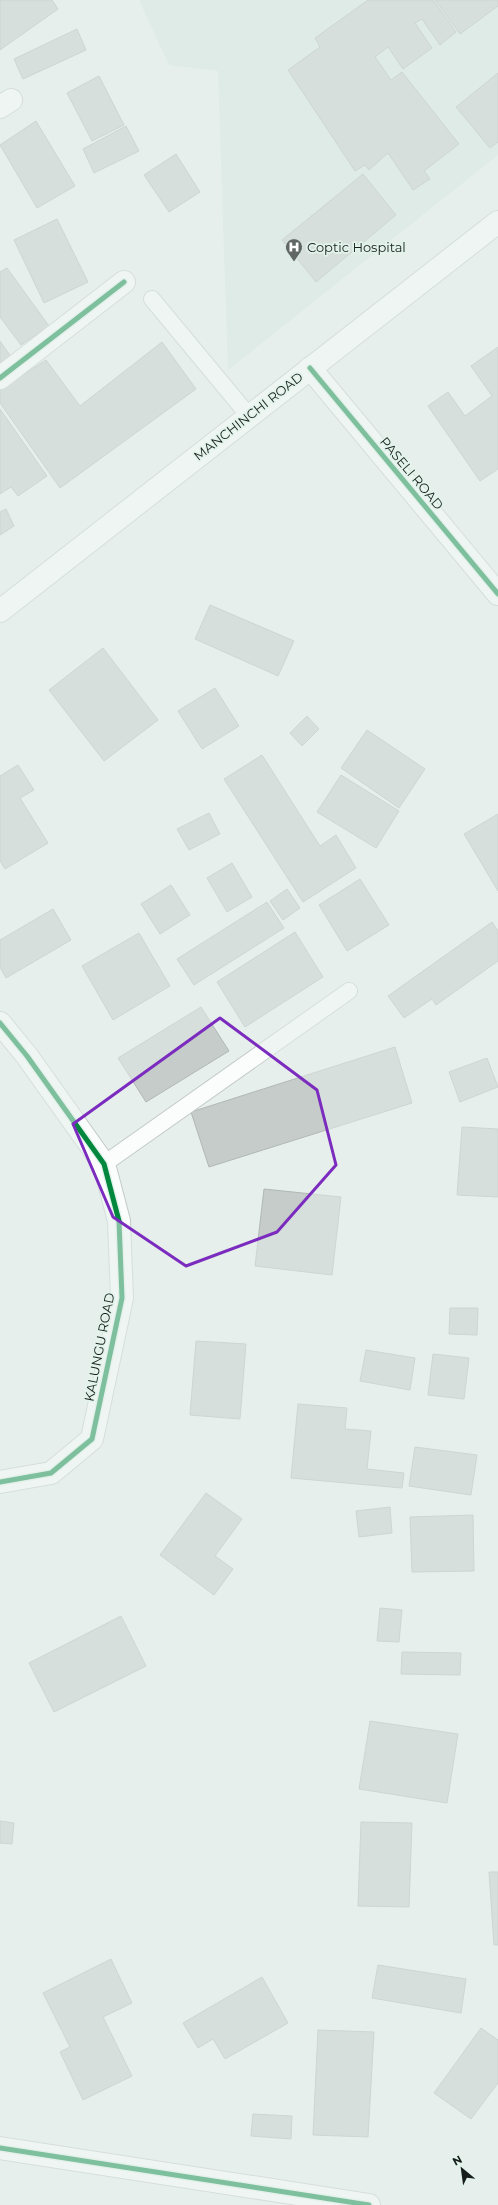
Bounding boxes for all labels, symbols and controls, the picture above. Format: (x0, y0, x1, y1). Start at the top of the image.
hospital icon: Coptic Hospital (284, 237, 304, 262)
place label: Coptic Hospital (307, 239, 406, 255)
street label: MANCHINCHI ROAD (190, 368, 306, 464)
street label: PASELI ROAD (377, 433, 447, 513)
street label: KALUNGU ROAD (81, 1291, 117, 1403)
north arrow (442, 2149, 482, 2189)
text: N (450, 2152, 464, 2169)

